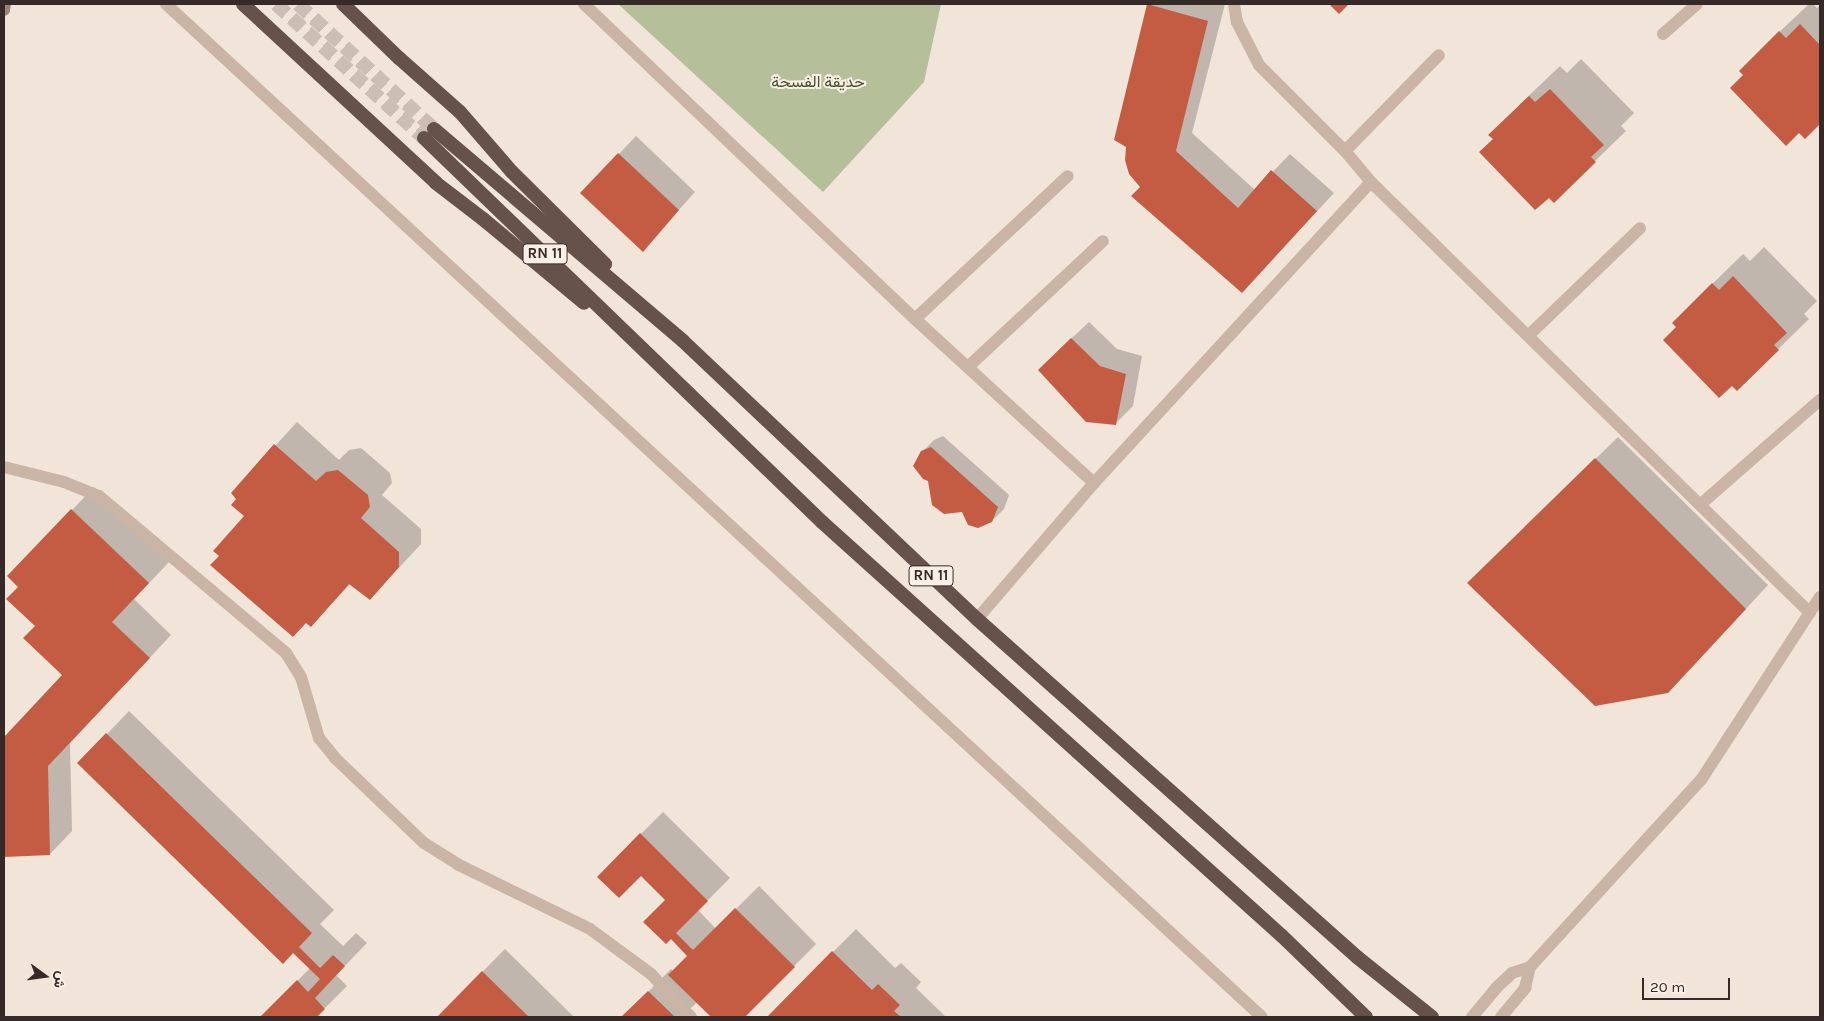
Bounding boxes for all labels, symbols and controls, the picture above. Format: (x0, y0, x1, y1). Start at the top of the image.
park label: حديقة الفسحة (771, 72, 865, 92)
road number: RN 11 (522, 242, 568, 266)
road number: RN 11 (908, 564, 954, 588)
north arrow (20, 951, 70, 1001)
scale bar (1644, 968, 1732, 1000)
text: ش (50, 970, 70, 990)
text: 20 m (1650, 978, 1685, 996)

